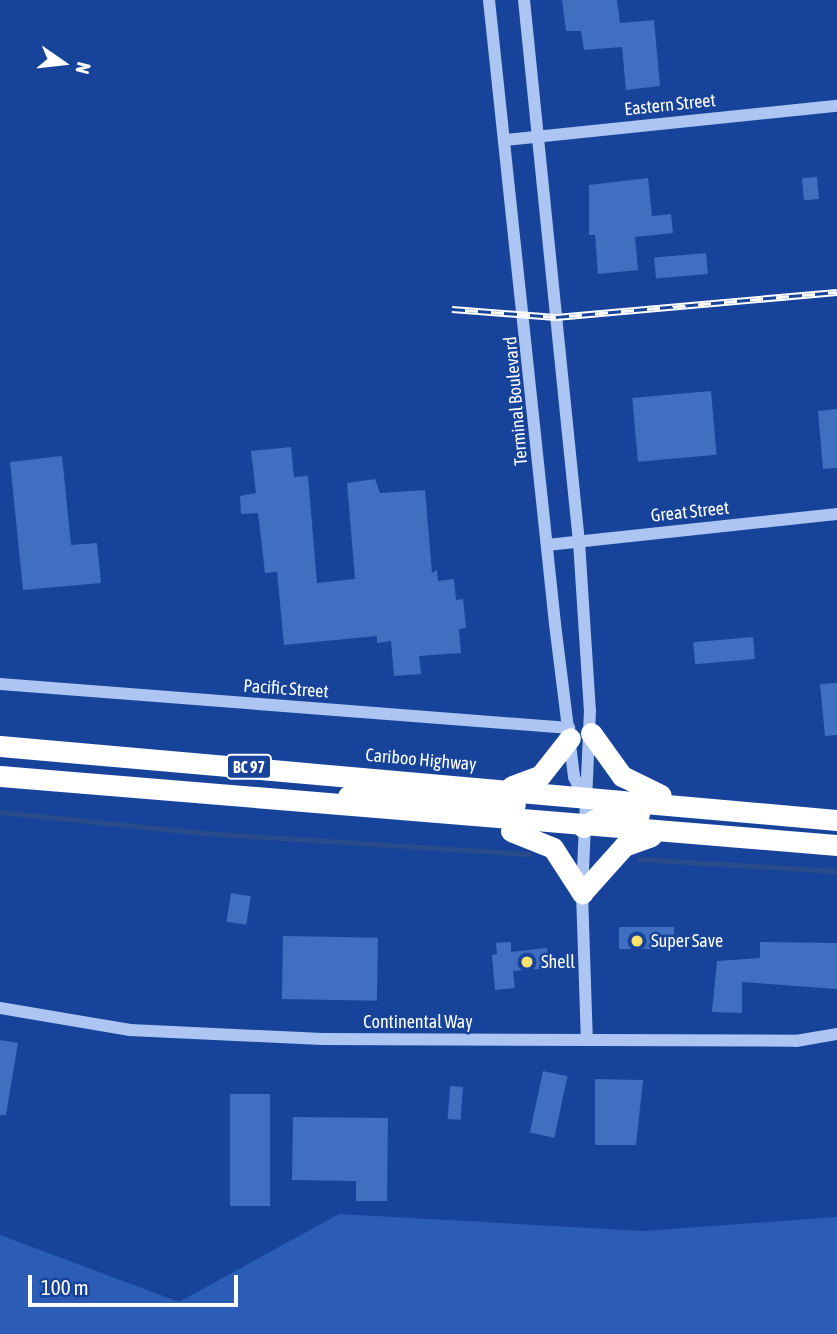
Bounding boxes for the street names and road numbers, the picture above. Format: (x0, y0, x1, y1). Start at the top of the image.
street label: Eastern Street (623, 89, 717, 121)
street label: Terminal Boulevard (500, 336, 532, 466)
street label: Great Street (650, 497, 730, 527)
street label: Pacific Street (243, 675, 329, 703)
street label: Cariboo Highway (365, 744, 477, 776)
road number: BC 97 (224, 754, 274, 780)
street label: Continental Way (363, 1011, 473, 1033)

